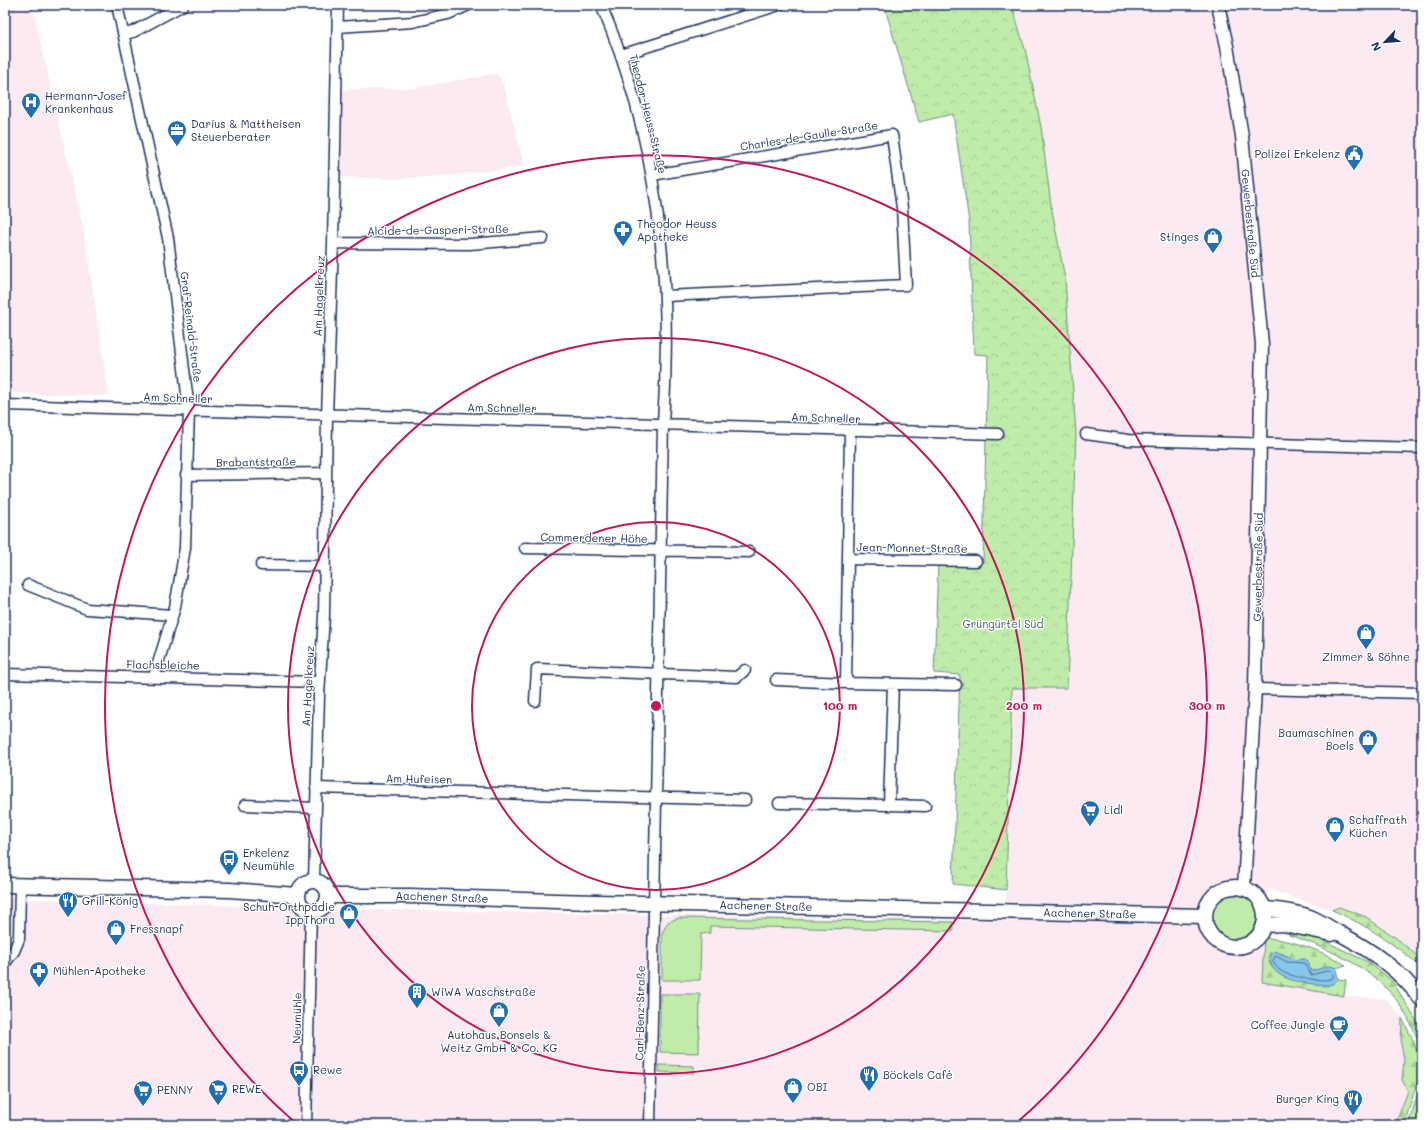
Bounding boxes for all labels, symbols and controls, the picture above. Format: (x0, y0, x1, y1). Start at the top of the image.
north arrow (1365, 22, 1405, 62)
text: N (1367, 40, 1384, 54)
street label: Theodor-Heuss-Straße (626, 53, 671, 175)
place label: Hermann-Josef Krankenhaus (45, 88, 127, 116)
hospital icon: Hermann-Josef Krankenhaus (20, 91, 42, 119)
place label: Darius & Mattheisen Steuerberater (191, 116, 301, 144)
street label: Charles-de-Gaulle-Straße (739, 117, 879, 154)
office icon: Darius & Mattheisen Steuerberater (166, 119, 188, 147)
public building icon: Polizei Erkelenz (1343, 143, 1365, 171)
place label: Polizei Erkelenz (1255, 146, 1340, 161)
street label: Gewerbestraße Süd (1238, 168, 1264, 278)
place label: Theodor Heuss Apotheke (637, 216, 717, 244)
pharmacy icon: Theodor Heuss Apotheke (612, 219, 634, 247)
street label: Alcide-de-Gasperi-Straße (367, 221, 509, 238)
shop icon: Stinges (1202, 226, 1224, 254)
place label: Stinges (1160, 229, 1199, 244)
street label: Am Hagelkreuz (310, 255, 327, 337)
street label: Graf-Reinald-Straße (177, 271, 206, 383)
street label: Am Schneller (143, 389, 213, 406)
street label: Am Schneller (467, 399, 537, 416)
street label: Am Schneller (791, 409, 861, 426)
street label: Brabantstraße (216, 453, 296, 470)
street label: Gewerbestraße Süd (1249, 513, 1266, 621)
street label: Commerdener Höhe (540, 529, 648, 546)
street label: Jean-Monnet-Straße (856, 539, 968, 556)
park label: Grüngürtel Süd (963, 616, 1043, 631)
shop icon: Zimmer & Söhne (1355, 622, 1377, 650)
street label: Am Hagelkreuz (298, 645, 317, 727)
place label: Zimmer & Söhne (1322, 649, 1410, 664)
street label: Flachsbleiche (126, 656, 200, 673)
text: 100 m (823, 697, 857, 713)
text: 200 m (1006, 697, 1042, 713)
text: 300 m (1189, 697, 1225, 713)
centre of rings (649, 699, 663, 713)
place label: Baumaschinen Boels (1278, 725, 1354, 753)
shop icon: Baumaschinen Boels (1357, 728, 1379, 756)
street label: Am Hufeisen (386, 770, 452, 787)
supermarket icon: Lidl (1079, 799, 1101, 827)
place label: Lidl (1104, 802, 1123, 817)
place label: Schaffrath Küchen (1349, 812, 1407, 840)
shop icon: Schaffrath Küchen (1324, 815, 1346, 843)
place label: Erkelenz Neumühle (243, 845, 295, 873)
bus stop icon: Erkelenz Neumühle (218, 848, 240, 876)
street label: Aachener Straße (395, 888, 489, 906)
restaurant icon: Grill-König (57, 890, 79, 918)
place label: Grill-König (82, 893, 138, 908)
street label: Aachener Straße (719, 897, 813, 914)
place label: Schuh-Orthpädie IppThora (243, 899, 335, 927)
shop icon: Schuh-Orthpädie IppThora (338, 902, 360, 930)
street label: Aachener Straße (1043, 904, 1137, 921)
shop icon: Fressnapf (105, 918, 127, 946)
place label: Fressnapf (130, 921, 184, 936)
pharmacy icon: Mühlen-Apotheke (28, 960, 50, 988)
place label: Mühlen-Apotheke (53, 963, 146, 978)
street label: Carl-Benz-Straße (631, 965, 648, 1061)
building icon: WiWA Waschstraße (406, 981, 428, 1009)
place label: WiWA Waschstraße (431, 984, 536, 999)
street label: Neumühle (289, 992, 304, 1044)
shop icon: Autohaus Bonsels & Weitz GmbH & Co. KG (488, 1000, 510, 1028)
cafe icon: Coffee Jungle (1328, 1014, 1350, 1042)
place label: Coffee Jungle (1251, 1017, 1325, 1032)
place label: Autohaus Bonsels & Weitz GmbH & Co. KG (440, 1027, 558, 1055)
bus stop icon: Rewe (288, 1059, 310, 1087)
place label: Rewe (313, 1062, 342, 1077)
restaurant icon: Böckels Café (858, 1064, 880, 1092)
place label: Böckels Café (883, 1067, 953, 1082)
shop icon: OBI (782, 1076, 804, 1104)
supermarket icon: REWE (207, 1078, 229, 1106)
supermarket icon: PENNY (132, 1079, 154, 1107)
place label: OBI (807, 1079, 828, 1094)
place label: REWE (232, 1081, 261, 1096)
place label: PENNY (157, 1082, 193, 1097)
restaurant icon: Burger King (1342, 1088, 1364, 1116)
place label: Burger King (1276, 1091, 1339, 1106)

